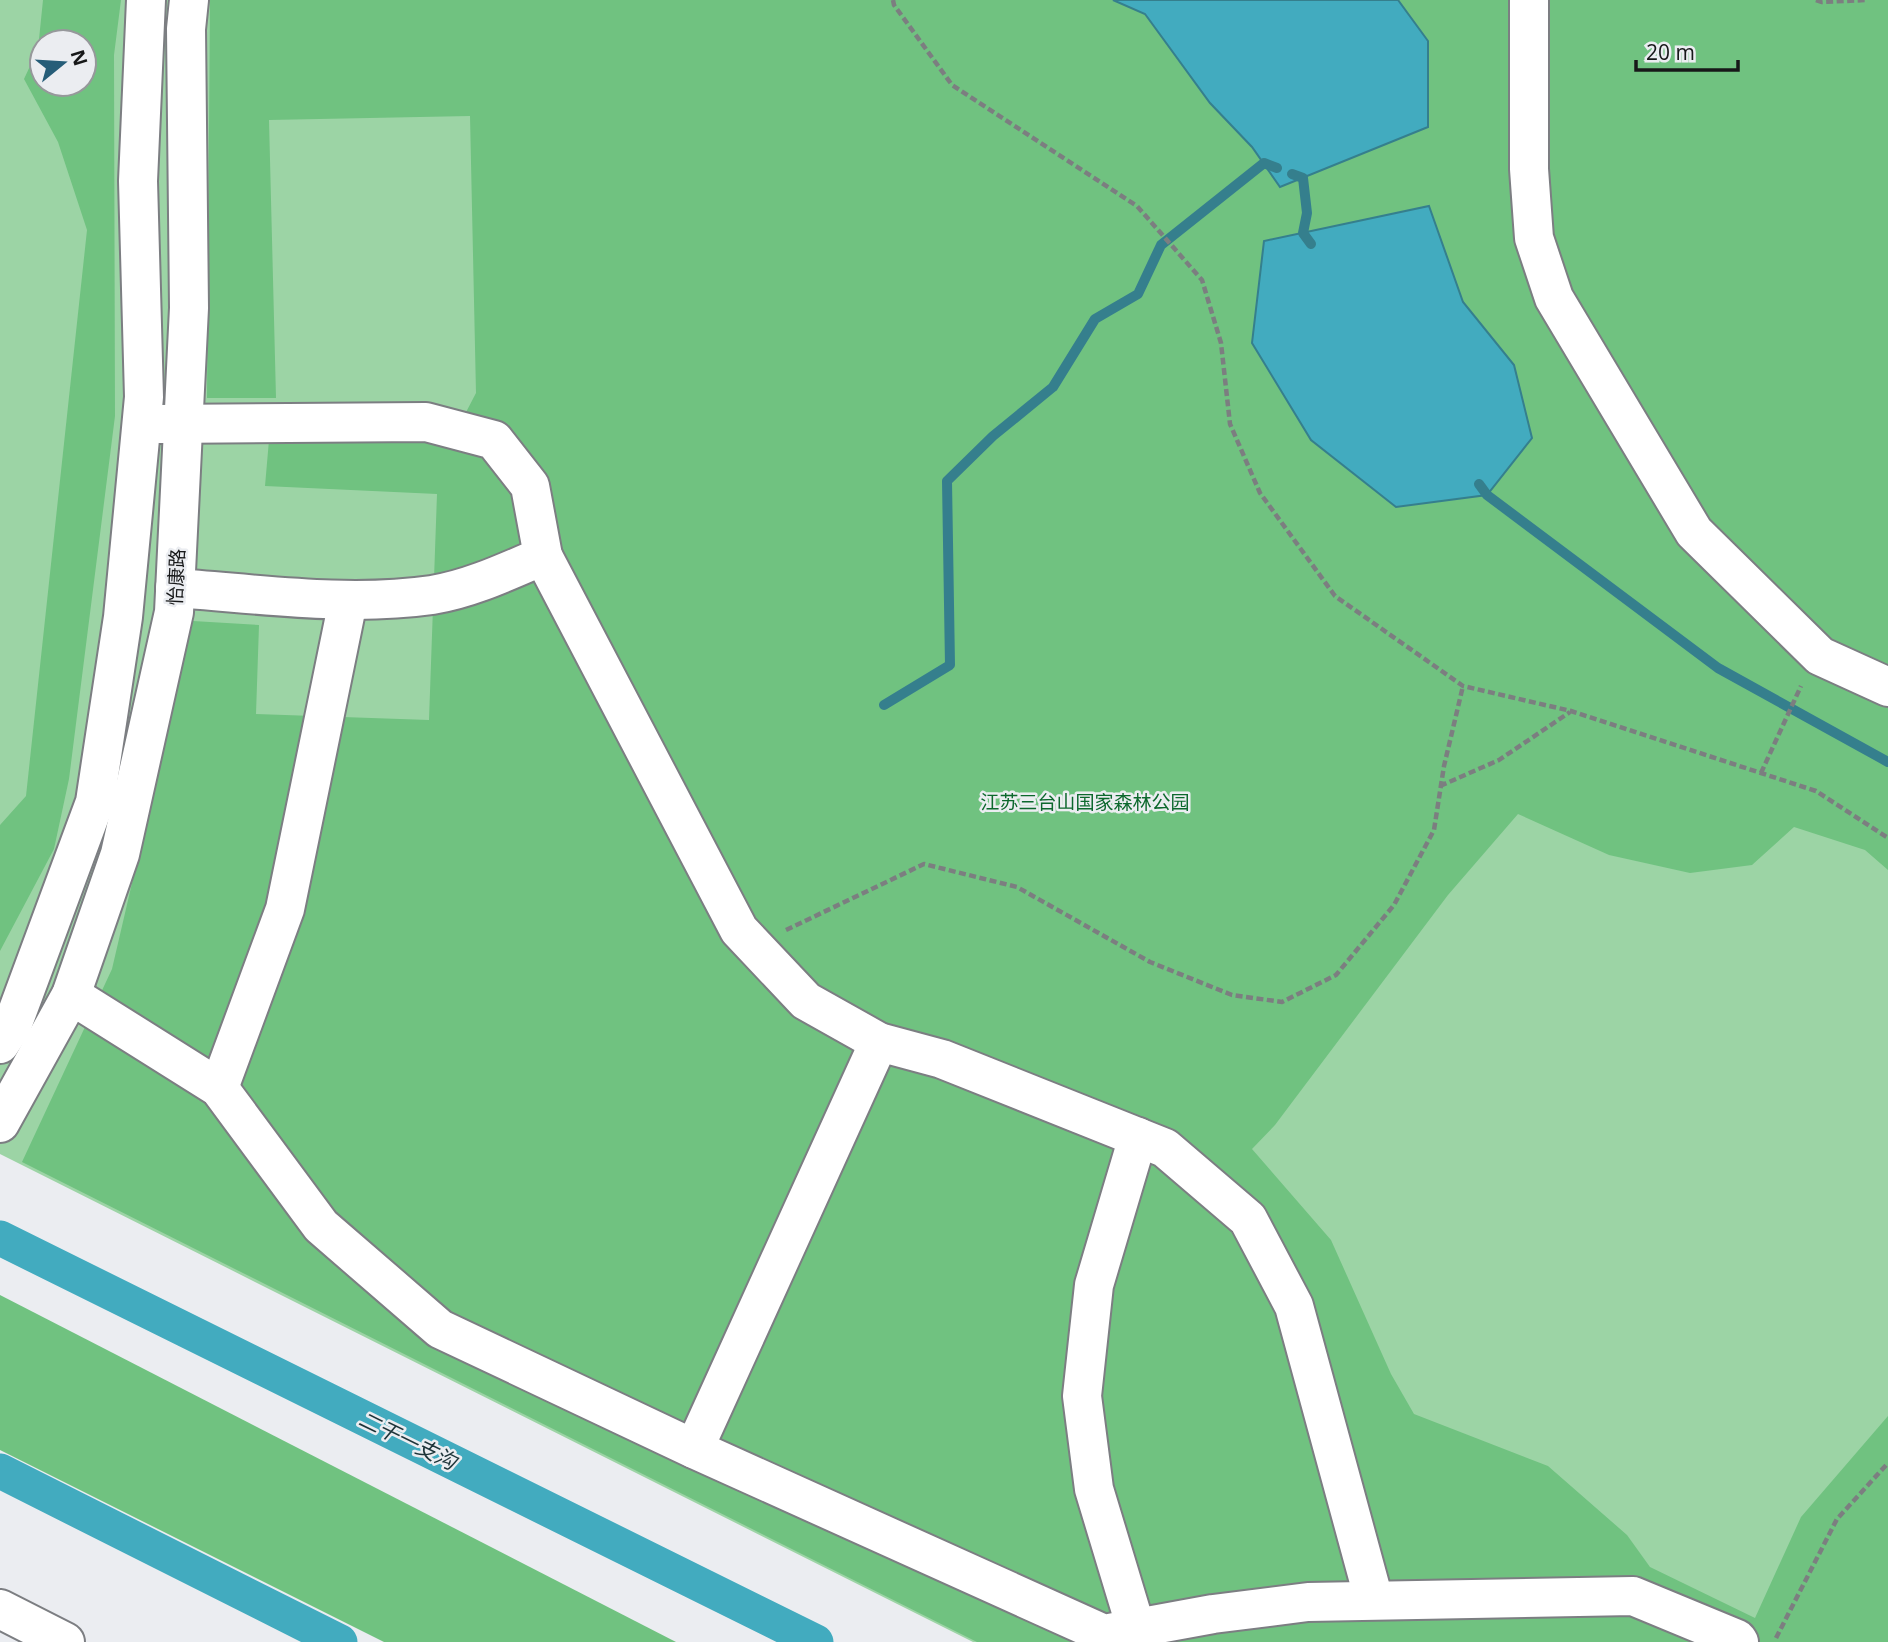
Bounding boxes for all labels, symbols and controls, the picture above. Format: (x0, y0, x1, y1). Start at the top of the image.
north arrow (28, 28, 98, 98)
scale bar (1636, 28, 1738, 72)
text: 20 m (1646, 38, 1695, 66)
text: N (64, 46, 94, 69)
street label: 怡康路 (162, 548, 190, 606)
park label: 江苏三台山国家森林公园 (980, 789, 1190, 815)
water label: 二干一支沟 (355, 1404, 463, 1476)

